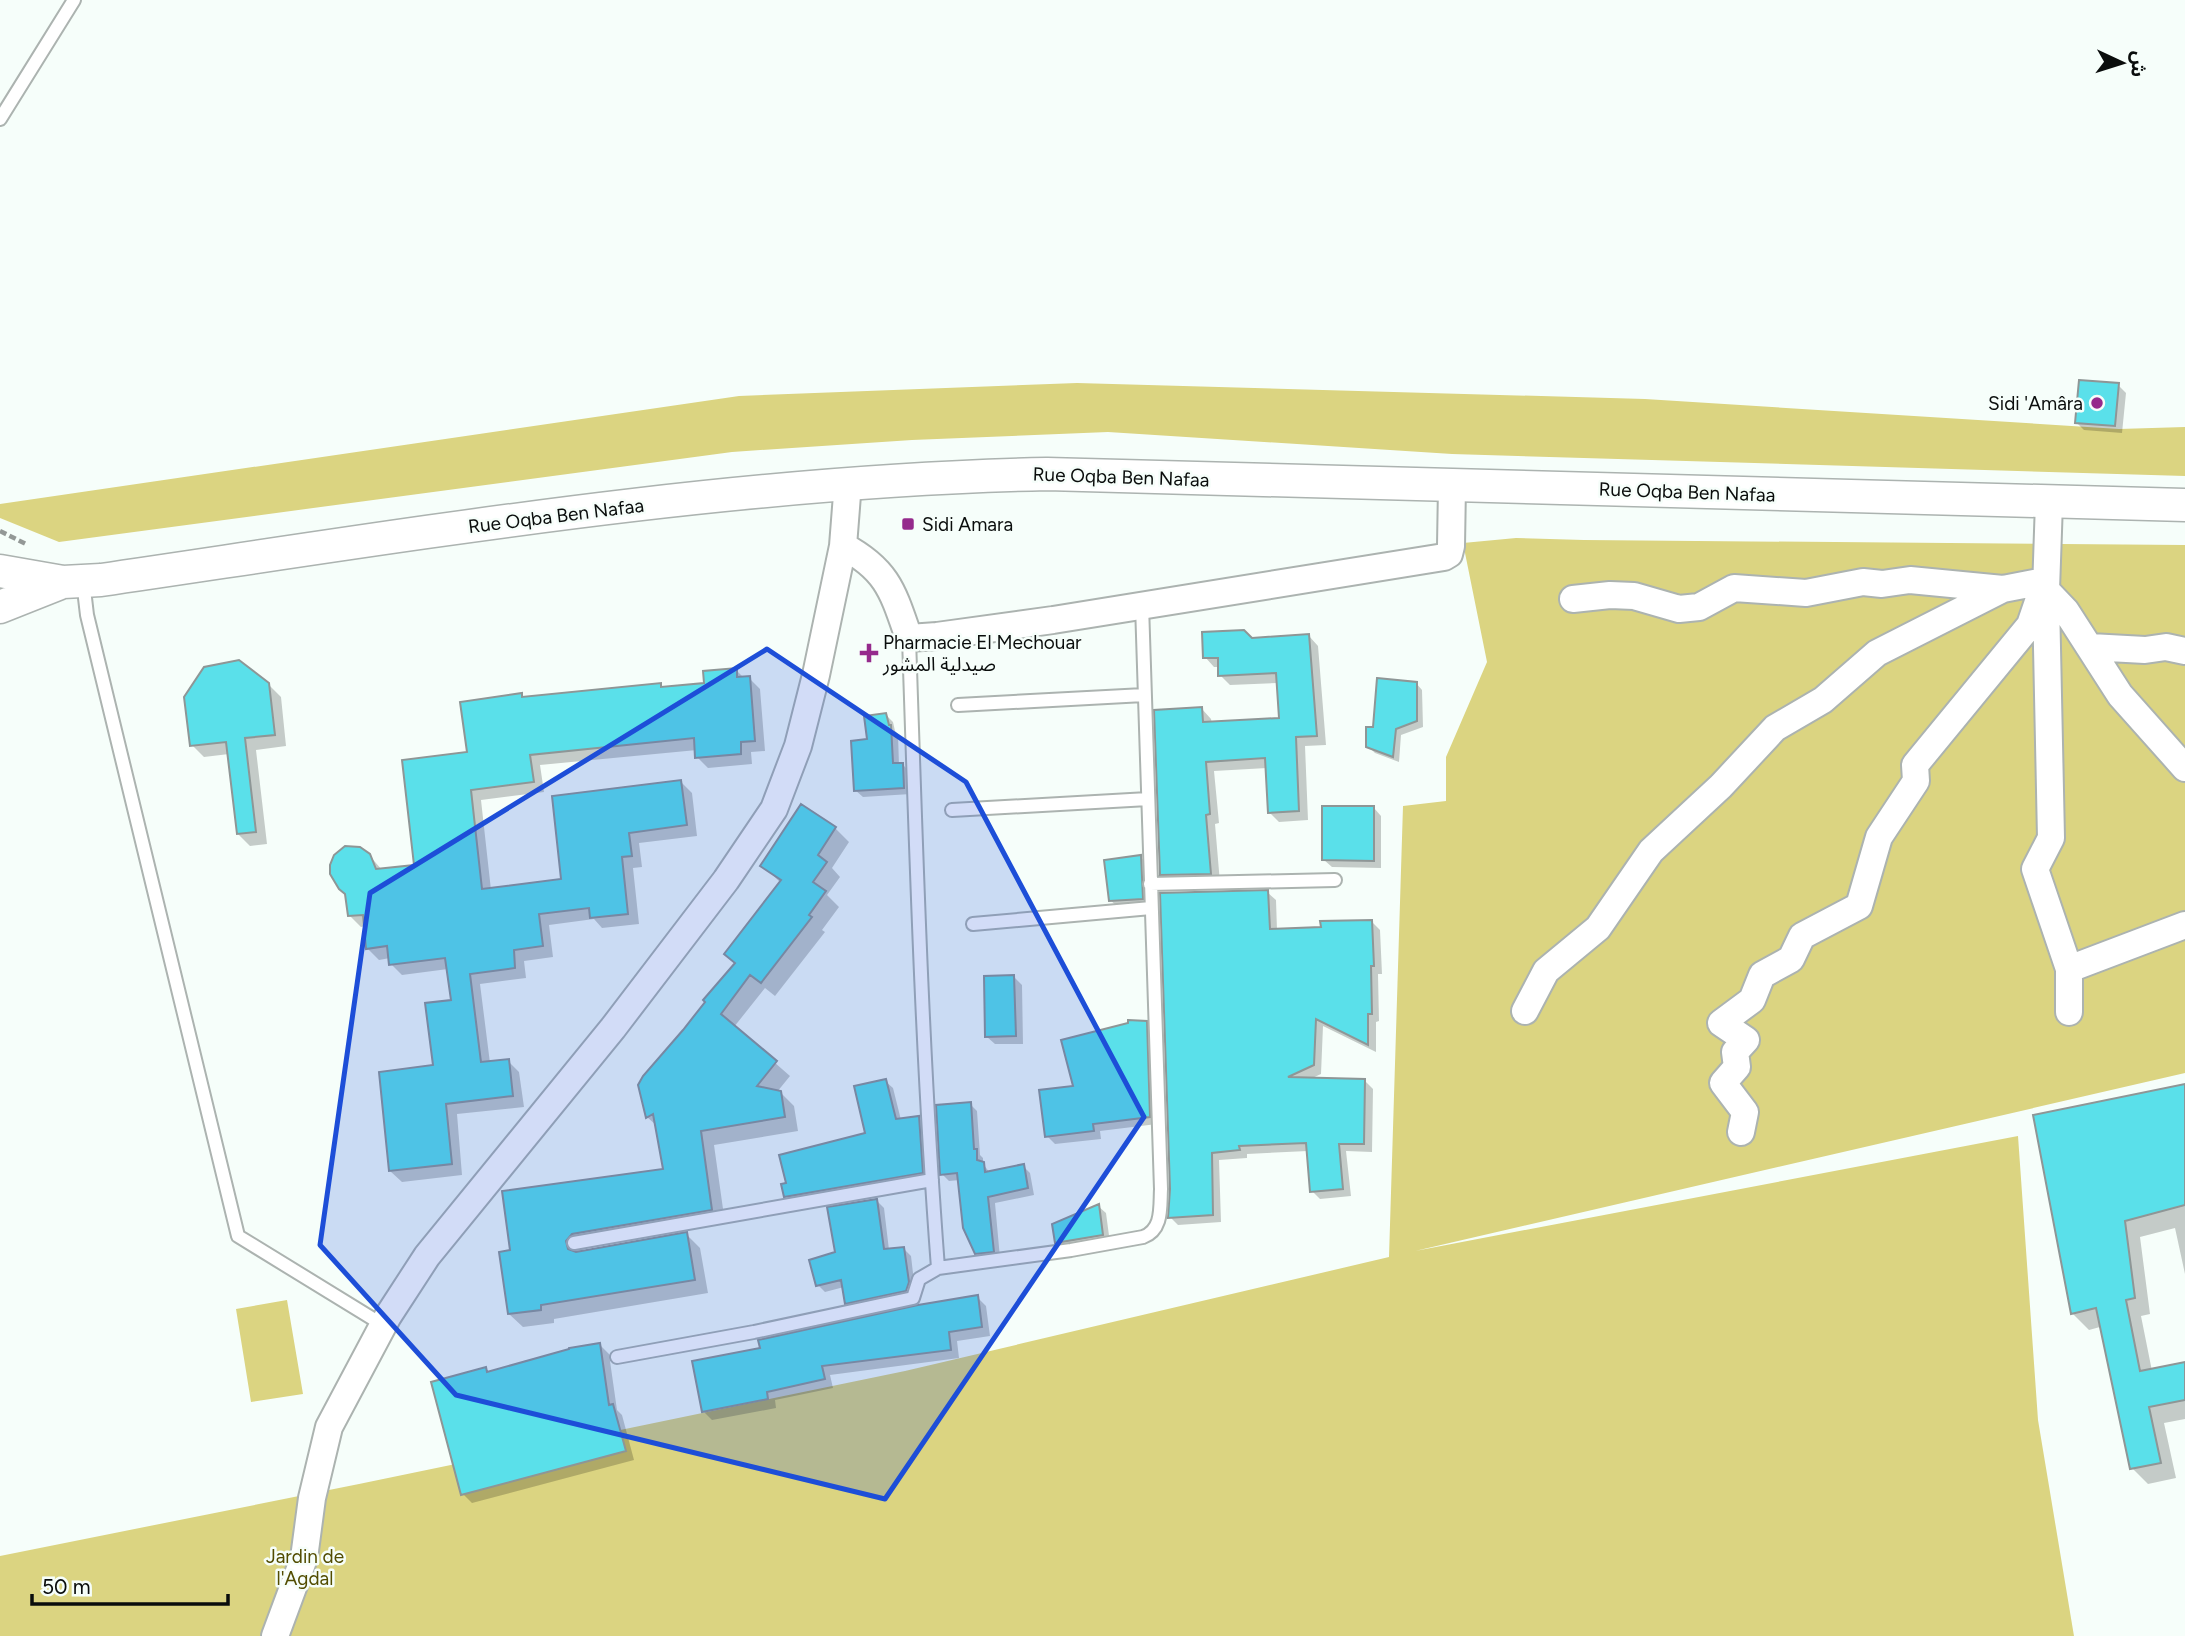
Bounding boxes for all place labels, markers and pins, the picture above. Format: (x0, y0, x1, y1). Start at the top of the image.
place label: Sidi 'Amâra (1988, 392, 2083, 415)
marker: Sidi 'Amâra (2089, 395, 2105, 411)
place label: Sidi Amara (922, 513, 1013, 536)
marker: Sidi Amara (900, 516, 916, 532)
place label: Pharmacie El Mechouar صيدلية المشور (882, 631, 1082, 676)
marker: Pharmacie El Mechouar صيدلية المشور (861, 645, 877, 661)

